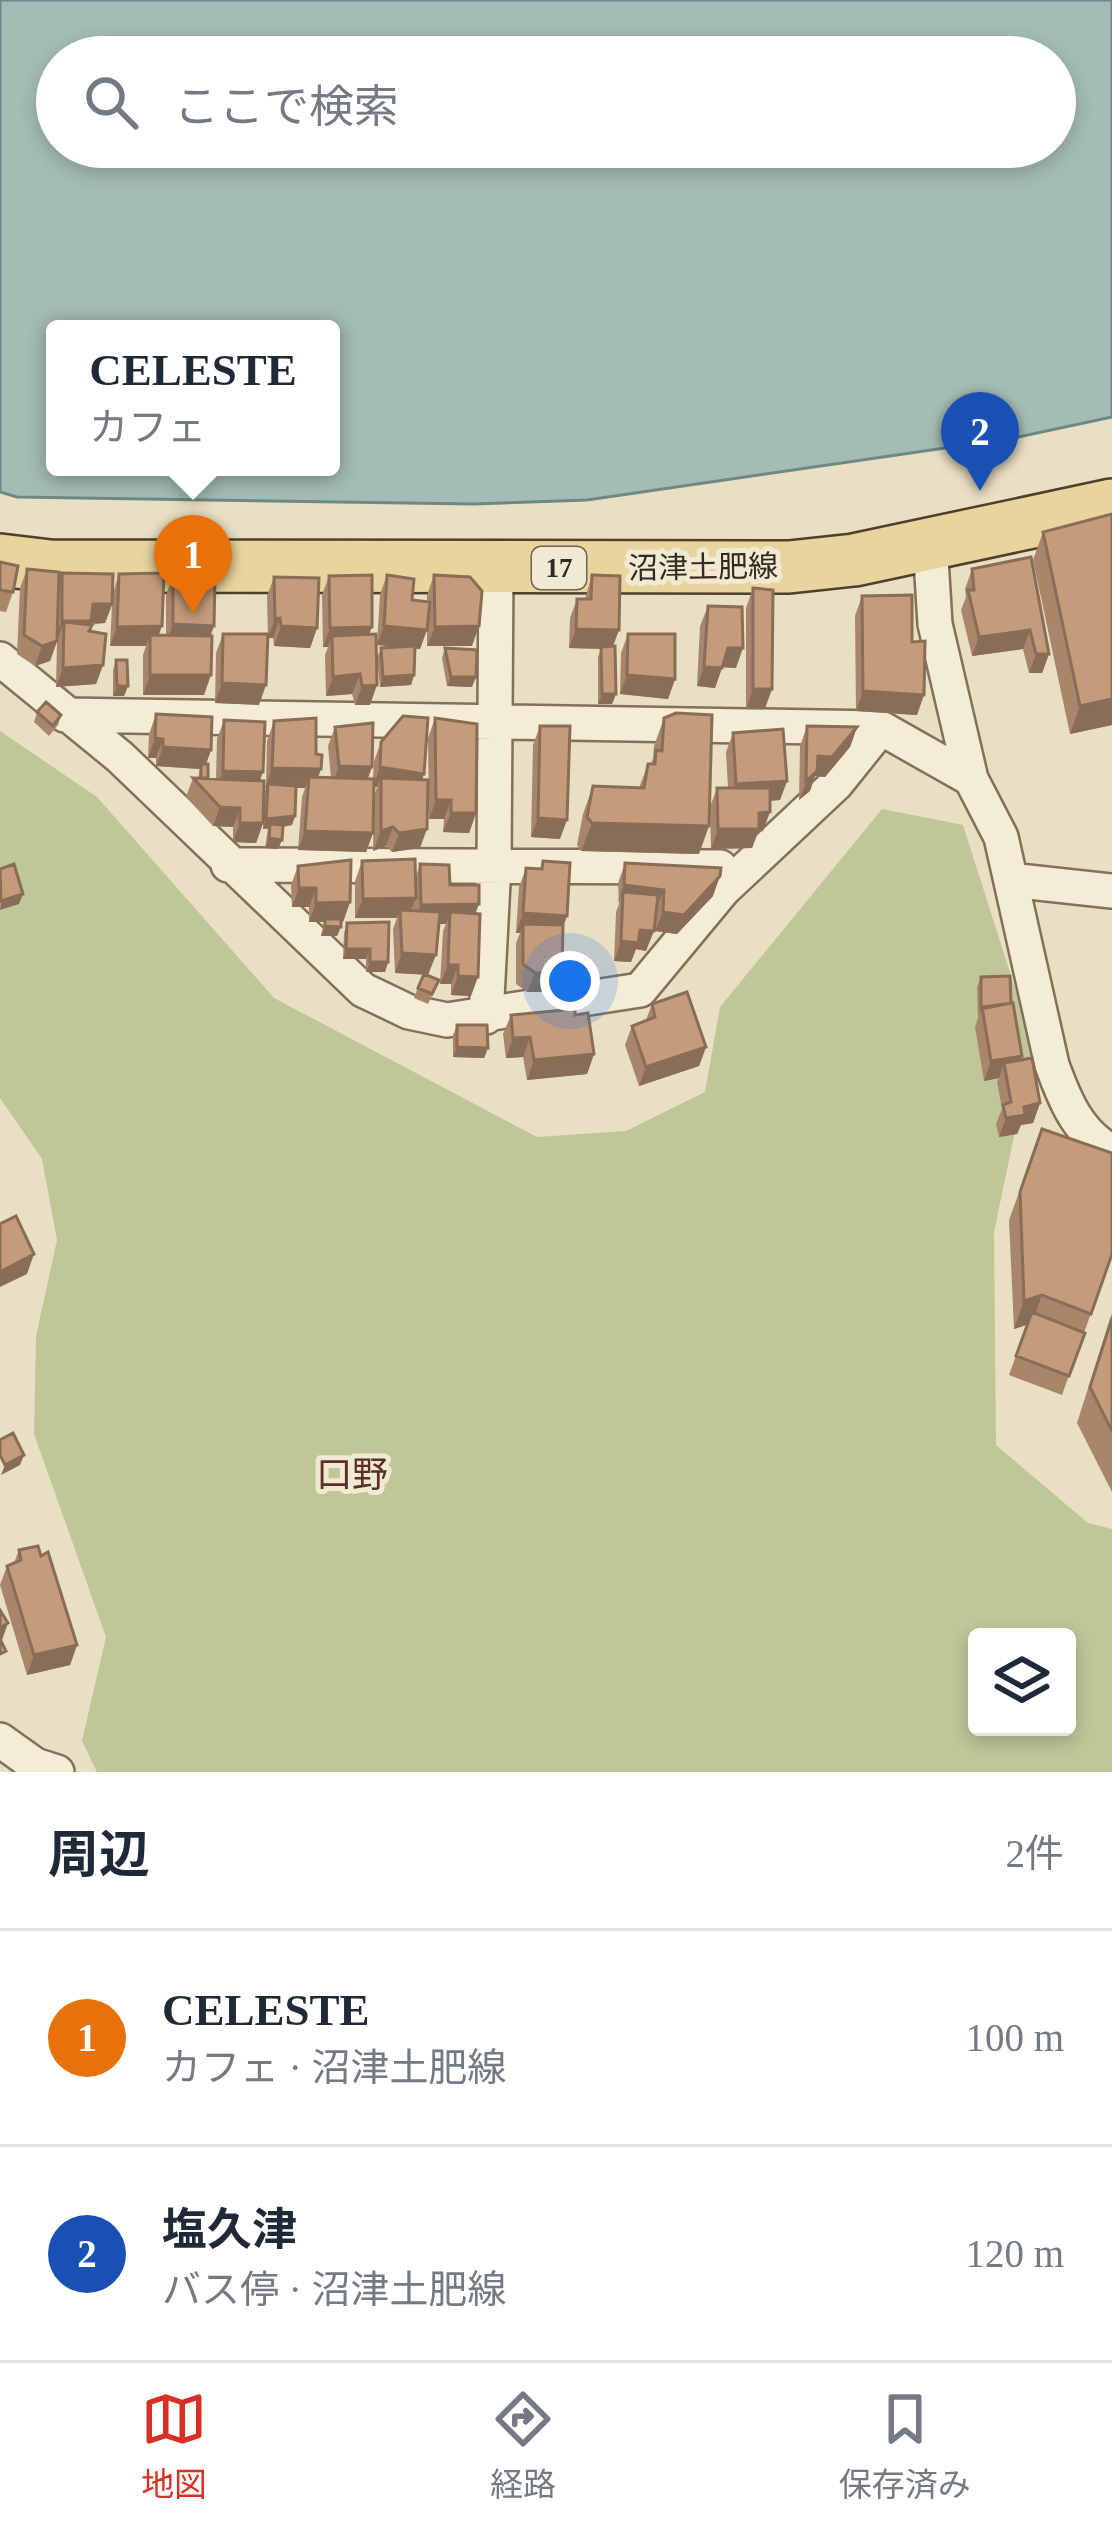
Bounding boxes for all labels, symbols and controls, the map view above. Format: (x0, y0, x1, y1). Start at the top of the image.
search box (36, 36, 1076, 168)
icon: search (78, 69, 144, 135)
text: ここで検索 (174, 82, 399, 132)
popup (46, 320, 340, 476)
text: CELESTE (89, 345, 297, 395)
pin: 2 (941, 392, 1019, 491)
text: カフェ (89, 406, 206, 449)
pin: 1 (154, 515, 232, 614)
road number: 17 (532, 547, 586, 589)
street label: 沼津土肥線 (628, 549, 778, 585)
your location (540, 951, 600, 1011)
district label: 口野 (316, 1455, 388, 1495)
map controls (968, 1628, 1076, 1736)
button: layers (968, 1628, 1076, 1736)
text: 周辺 (48, 1827, 150, 1883)
text: 2件 (1005, 1832, 1064, 1875)
text: CELESTE (162, 1985, 370, 2035)
text: 1 (77, 2016, 97, 2059)
text: 100 m (965, 2016, 1064, 2059)
text: カフェ · 沼津土肥線 (162, 2046, 507, 2089)
text: 塩久津 (162, 2205, 297, 2255)
text: 2 (77, 2232, 97, 2275)
text: 120 m (965, 2232, 1064, 2275)
text: バス停 · 沼津土肥線 (162, 2268, 507, 2311)
tab: 地図 (141, 2386, 207, 2506)
tab: 経路 (490, 2386, 556, 2506)
tab: 保存済み (839, 2386, 971, 2506)

